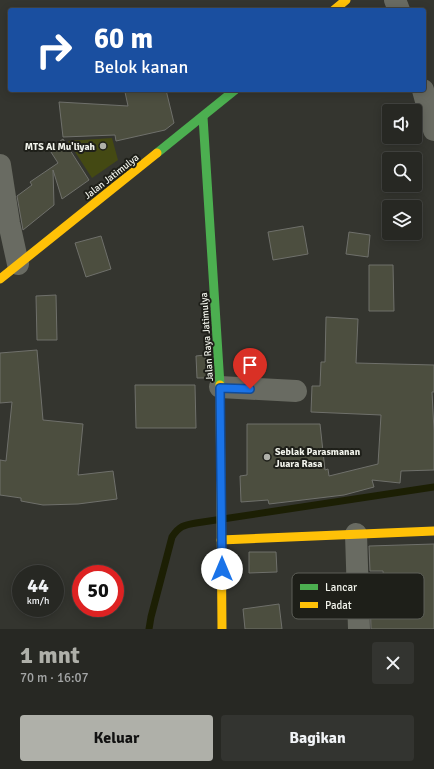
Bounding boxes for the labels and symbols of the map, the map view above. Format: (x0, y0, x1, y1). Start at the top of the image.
place label: MTS Al Mu'liyah (25, 141, 96, 153)
marker: MTS Al Mu'liyah (98, 141, 108, 151)
street label: Jalan Jatimulya (82, 152, 141, 202)
street label: Jalan Raya Jatimulya (198, 292, 216, 382)
pin (233, 348, 267, 389)
place label: Seblak Parasmanan Juara Rasa (275, 446, 361, 470)
marker: Seblak Parasmanan Juara Rasa (262, 452, 272, 462)
position arrow (201, 548, 243, 590)
speed limit sign: 50 (72, 565, 124, 617)
legend (292, 573, 424, 619)
text: Lancar (325, 581, 357, 594)
text: Padat (325, 599, 352, 612)

